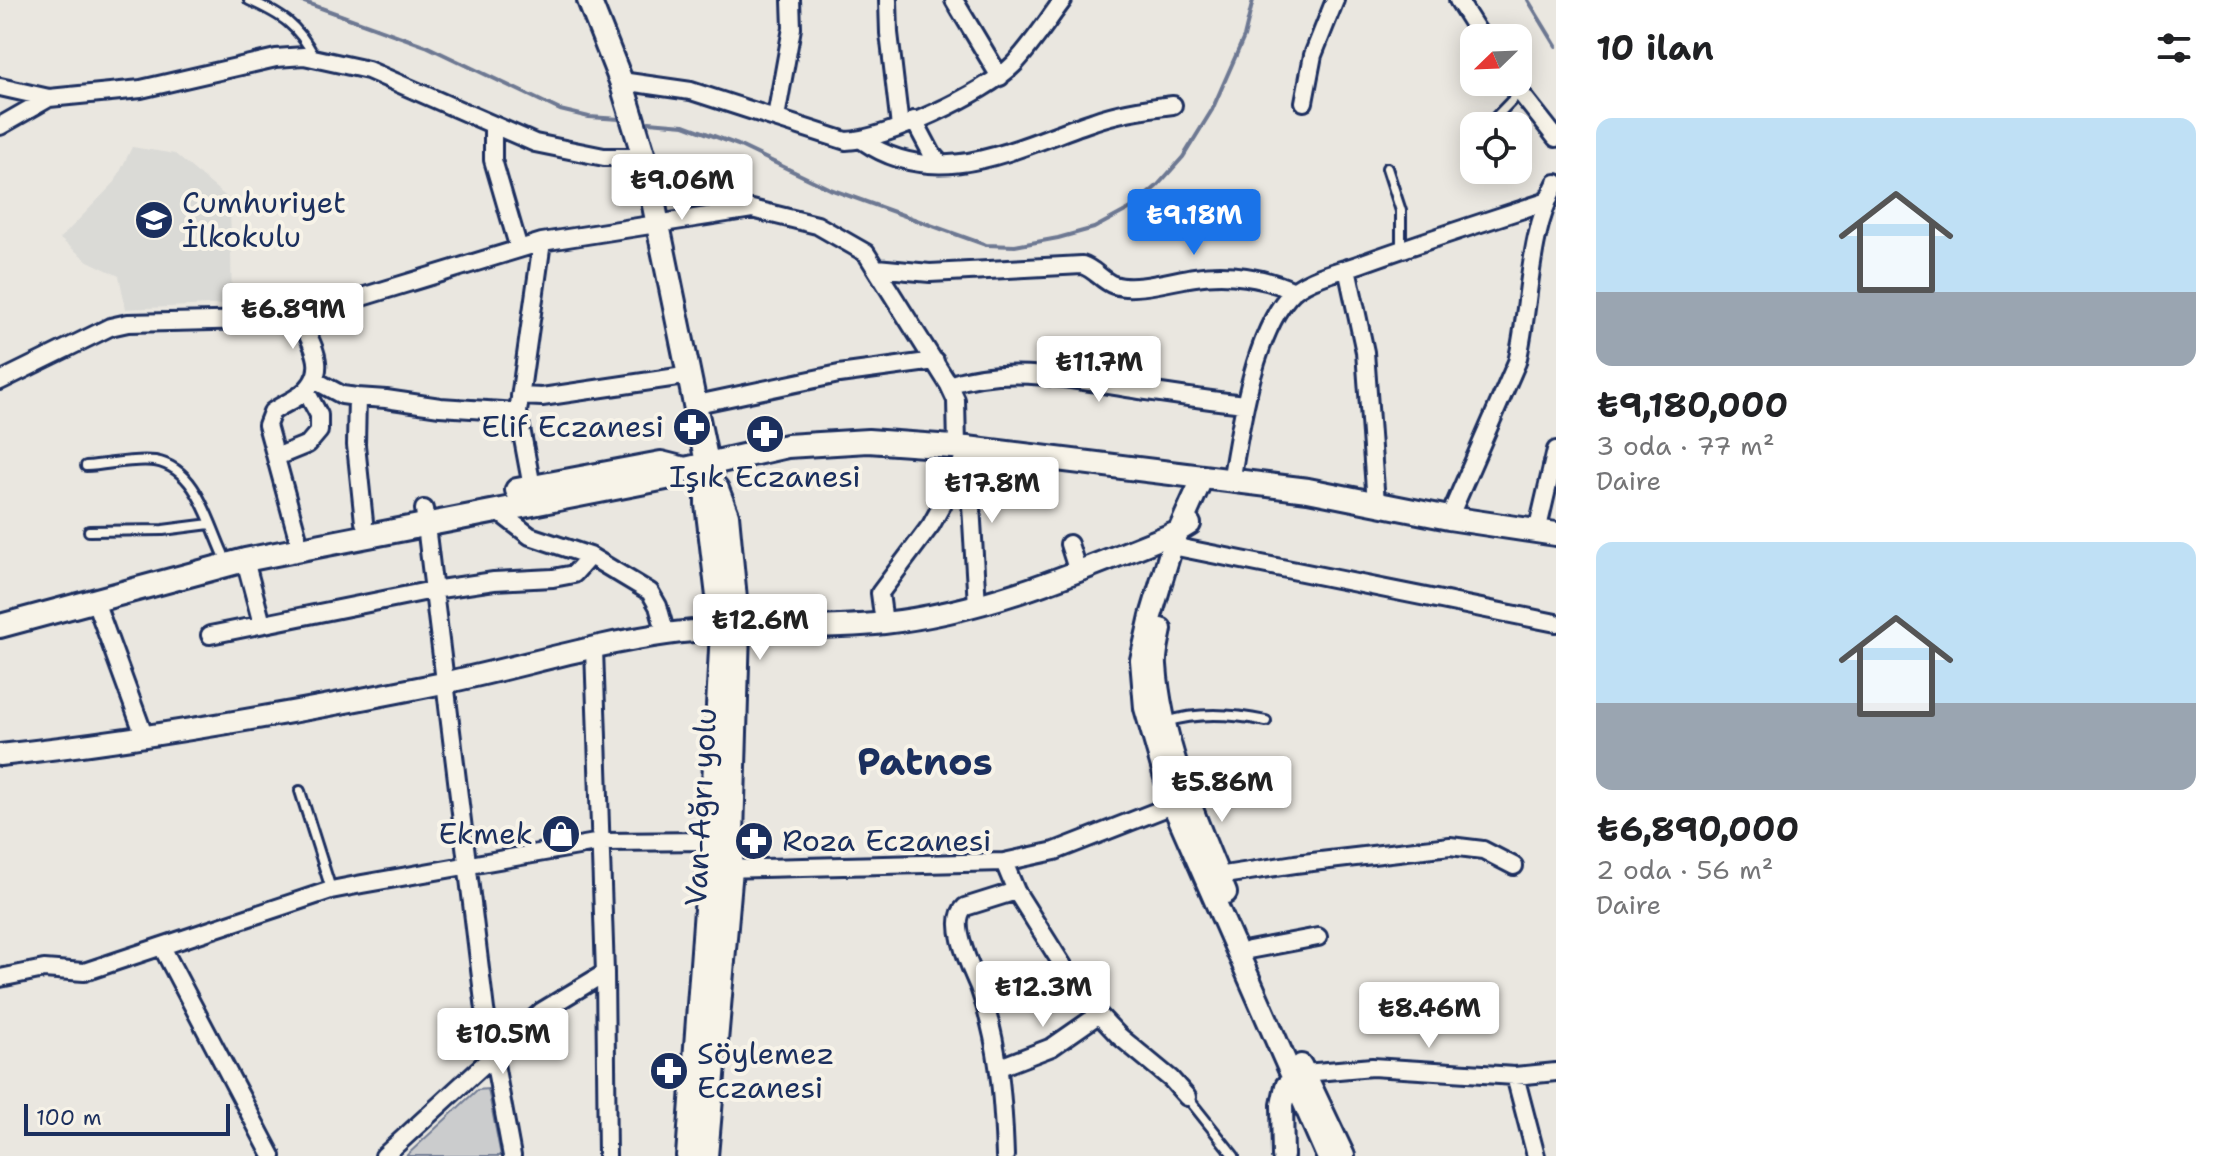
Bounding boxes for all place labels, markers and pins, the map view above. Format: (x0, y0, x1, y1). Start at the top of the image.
pin: ₺9.06M (617, 154, 747, 222)
place label: Cumhuriyet İlkokulu (182, 182, 346, 257)
pin: ₺9.18M (1129, 189, 1259, 257)
school or university icon: Cumhuriyet İlkokulu (133, 199, 175, 241)
pin: ₺6.89M (228, 283, 358, 351)
pin: ₺11.7M (1034, 336, 1164, 404)
place label: Elif Eczanesi (481, 406, 664, 447)
pharmacy icon: Elif Eczanesi (671, 406, 713, 448)
pharmacy icon: Işık Eczanesi (744, 413, 786, 455)
place label: Işık Eczanesi (669, 456, 861, 497)
pin: ₺17.8M (927, 457, 1057, 525)
pin: ₺12.6M (695, 594, 825, 662)
pin: ₺5.86M (1157, 756, 1287, 824)
place label: Ekmek (439, 813, 533, 854)
shop icon: Ekmek (540, 813, 582, 855)
pharmacy icon: Roza Eczanesi (733, 820, 775, 862)
place label: Roza Eczanesi (782, 820, 992, 861)
pin: ₺12.3M (978, 961, 1108, 1029)
pin: ₺8.46M (1364, 982, 1494, 1050)
pin: ₺10.5M (438, 1008, 568, 1076)
place label: Söylemez Eczanesi (697, 1033, 834, 1108)
pharmacy icon: Söylemez Eczanesi (648, 1050, 690, 1092)

